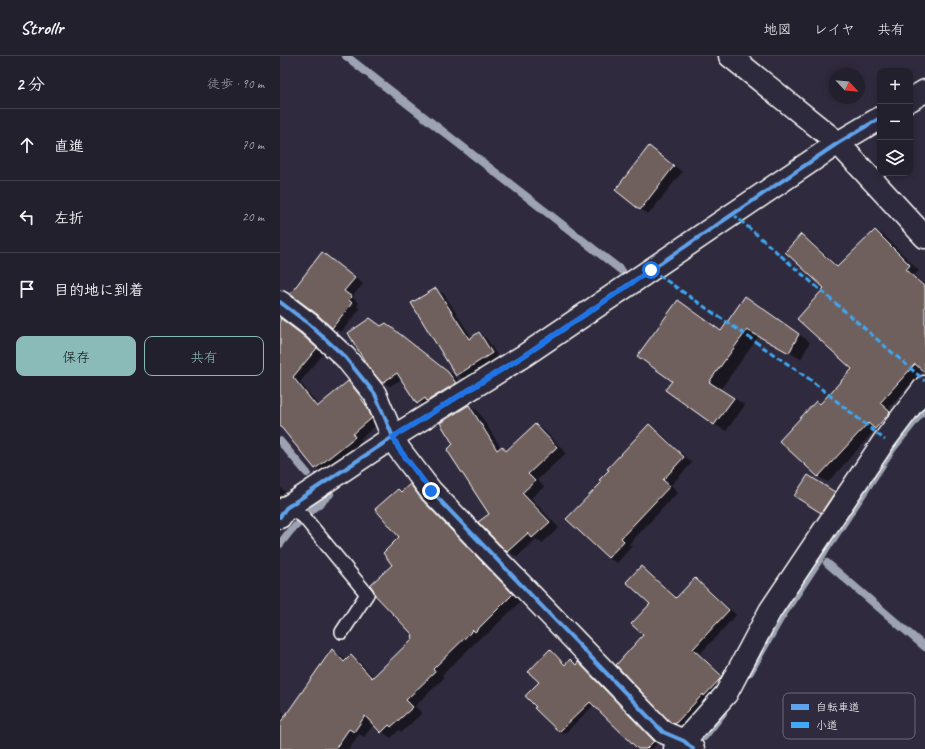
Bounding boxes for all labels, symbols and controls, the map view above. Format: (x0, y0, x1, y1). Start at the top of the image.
text: Strollr (20, 16, 63, 40)
text: 地図 (764, 21, 792, 38)
text: レイヤ (814, 21, 855, 38)
text: 共有 (877, 21, 905, 38)
north arrow (829, 68, 865, 104)
map controls (877, 68, 913, 176)
button: + (877, 68, 913, 104)
text: 2 分 (16, 74, 45, 95)
text: 徒歩 · 90 m (207, 76, 264, 92)
button: − (877, 104, 913, 140)
icon: ahead (16, 134, 38, 156)
text: 直進 (54, 137, 84, 156)
text: 70 m (242, 137, 264, 153)
button: layers (877, 140, 913, 176)
icon: left (16, 206, 38, 228)
text: 左折 (54, 209, 84, 228)
text: 20 m (242, 209, 264, 225)
route start (642, 261, 660, 279)
icon: arrive (16, 278, 38, 300)
text: 目的地に到着 (54, 281, 144, 300)
button: 保存 (16, 336, 136, 376)
button: 共有 (144, 336, 264, 376)
route end (422, 482, 440, 500)
legend (783, 693, 915, 739)
text: 自転車道 (816, 700, 860, 714)
text: 小道 (816, 718, 838, 732)

